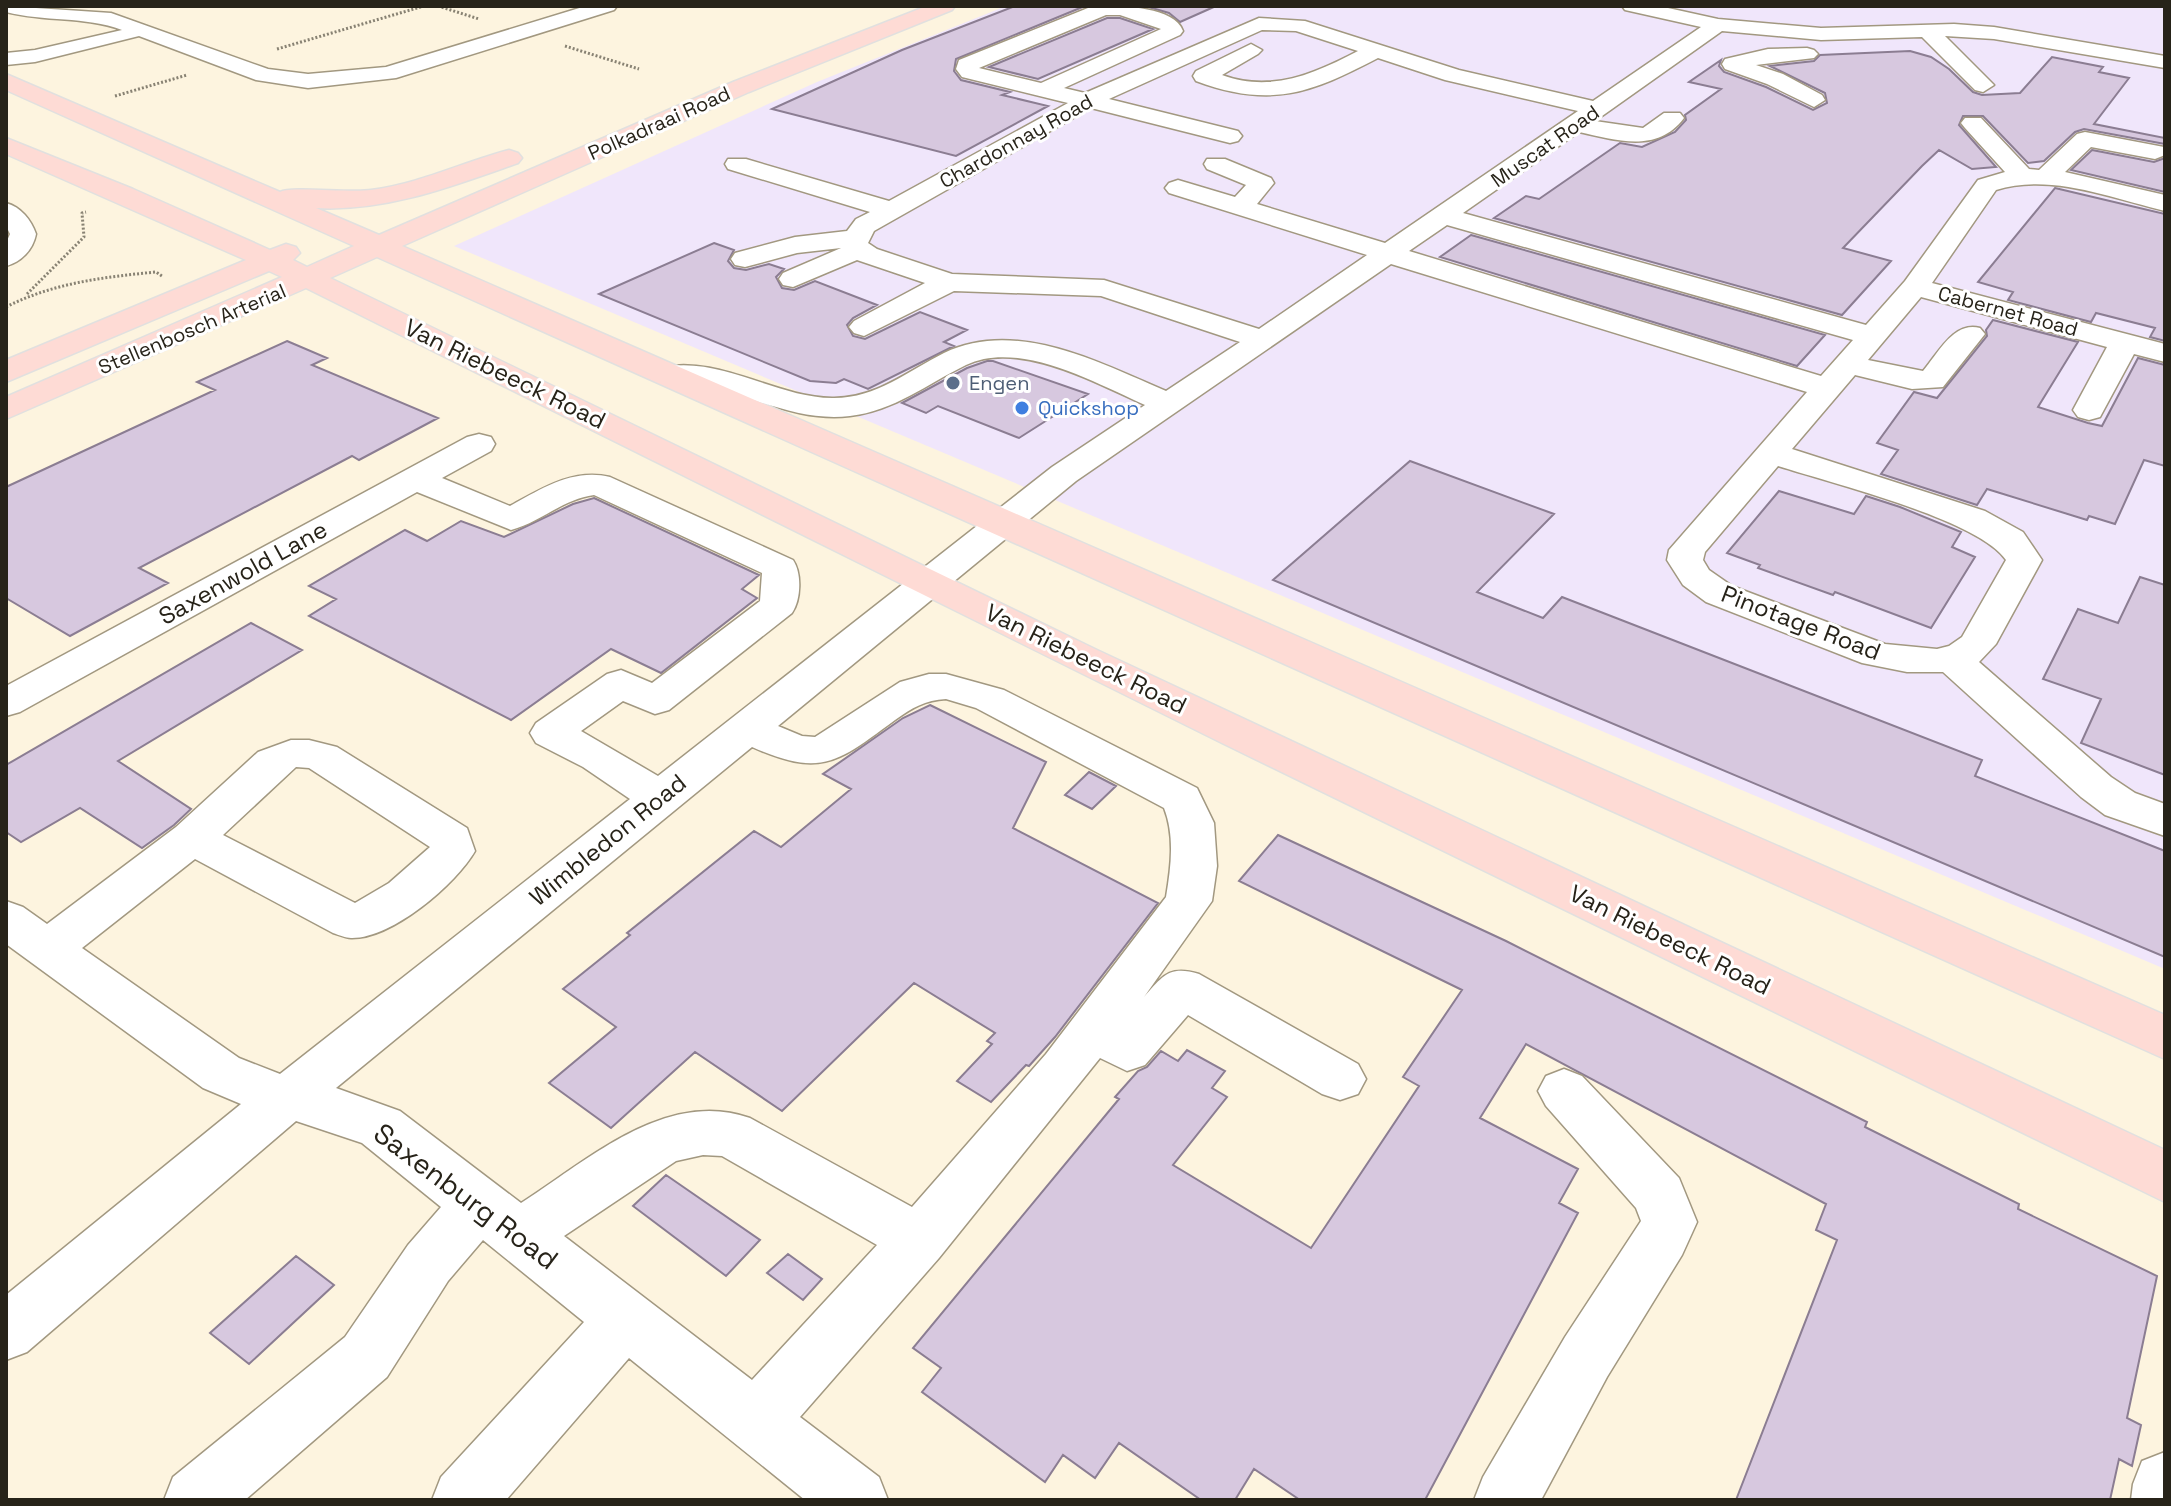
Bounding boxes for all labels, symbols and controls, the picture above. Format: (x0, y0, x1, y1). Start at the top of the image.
street label: Polkadraai Road (584, 80, 734, 166)
street label: Chardonnay Road (935, 88, 1097, 194)
street label: Muscat Road (1486, 99, 1604, 193)
street label: Stellenbosch Arterial (94, 278, 290, 380)
street label: Cabernet Road (1935, 280, 2081, 342)
street label: Van Riebeeck Road (400, 311, 611, 436)
place label: Engen (969, 370, 1029, 396)
marker: Engen (944, 374, 962, 392)
place label: Quickshop (1038, 395, 1139, 421)
marker: Quickshop (1013, 399, 1031, 417)
street label: Saxenwold Lane (153, 513, 332, 632)
street label: Pinotage Road (1717, 578, 1885, 667)
street label: Van Riebeeck Road (981, 596, 1192, 721)
street label: Wimbledon Road (523, 767, 692, 912)
street label: Van Riebeeck Road (1565, 877, 1776, 1002)
street label: Saxenburg Road (367, 1115, 565, 1277)

